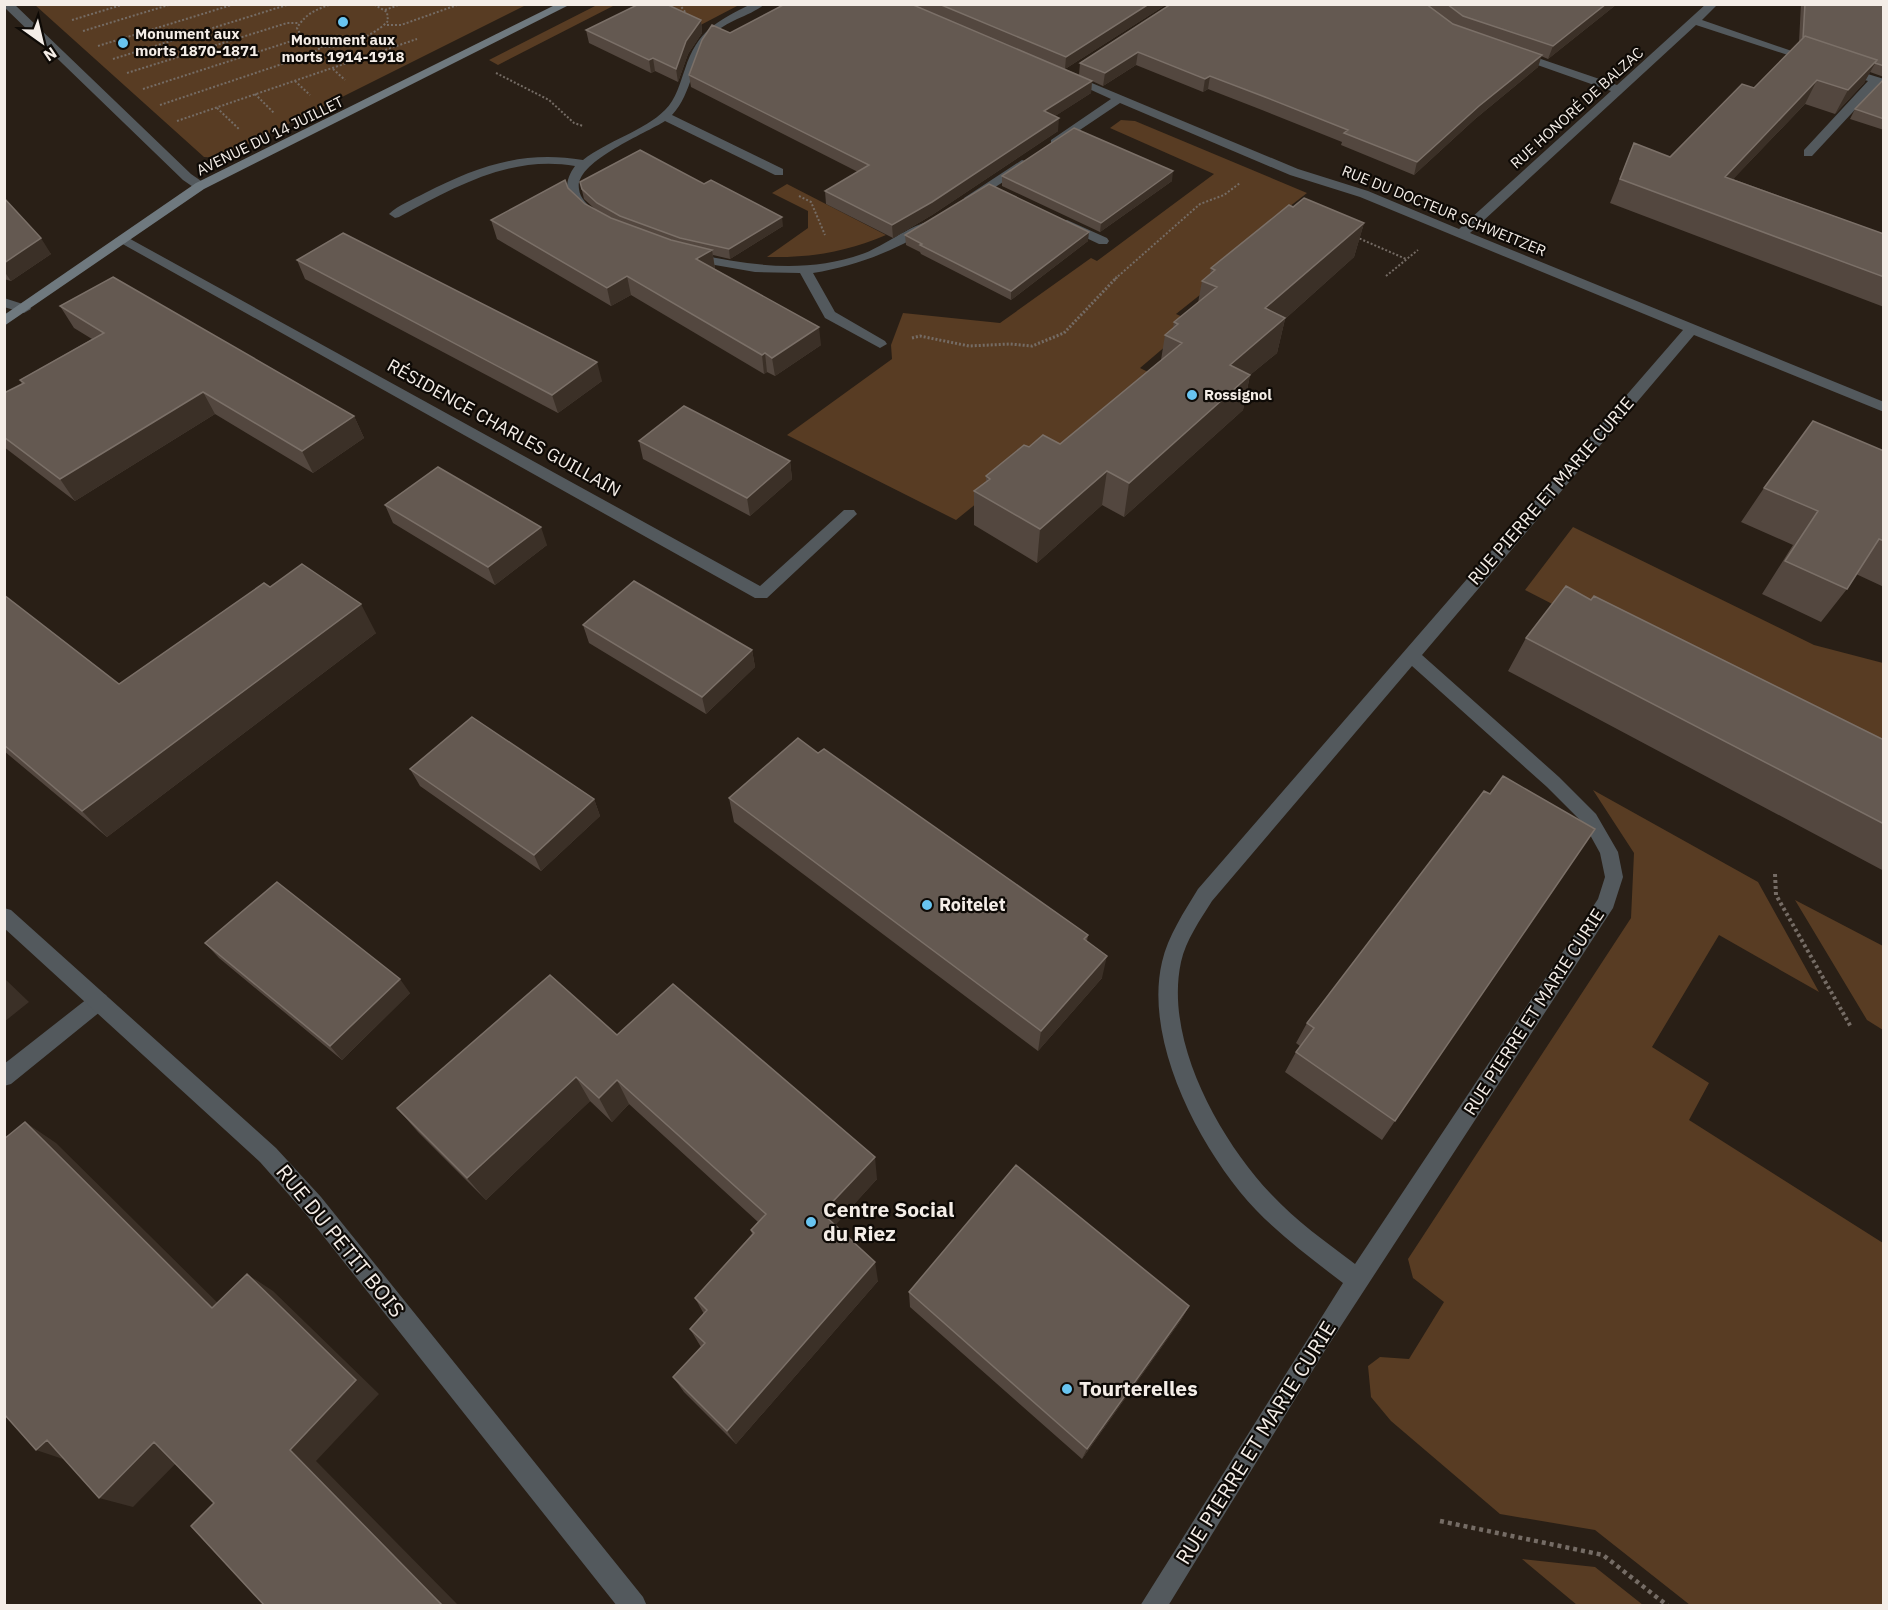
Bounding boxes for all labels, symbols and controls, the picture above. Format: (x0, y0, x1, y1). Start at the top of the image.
north arrow (12, 12, 72, 72)
marker: Monument aux morts 1914-1918 (336, 15, 350, 29)
place label: Monument aux morts 1870-1871 (135, 24, 258, 60)
place label: Monument aux morts 1914-1918 (282, 30, 404, 66)
marker: Monument aux morts 1870-1871 (116, 36, 130, 50)
text: N (40, 43, 61, 66)
street label: RUE HONORÉ DE BALZAC (1506, 43, 1647, 172)
street label: AVENUE DU 14 JUILLET (193, 91, 347, 179)
street label: RUE DU DOCTEUR SCHWEITZER (1339, 161, 1549, 260)
street label: RÉSIDENCE CHARLES GUILLAIN (383, 354, 625, 502)
place label: Rossignol (1204, 385, 1272, 404)
marker: Rossignol (1185, 388, 1199, 402)
street label: RUE PIERRE ET MARIE CURIE (1463, 392, 1639, 589)
place label: Roitelet (939, 893, 1006, 916)
marker: Roitelet (920, 898, 934, 912)
street label: RUE PIERRE ET MARIE CURIE (1458, 904, 1609, 1119)
street label: RUE DU PETIT BOIS (270, 1158, 411, 1323)
place label: Centre Social du Riez (823, 1195, 954, 1247)
marker: Centre Social du Riez (804, 1215, 818, 1229)
street label: RUE PIERRE ET MARIE CURIE (1169, 1315, 1342, 1570)
place label: Tourterelles (1079, 1374, 1198, 1402)
marker: Tourterelles (1060, 1382, 1074, 1396)

